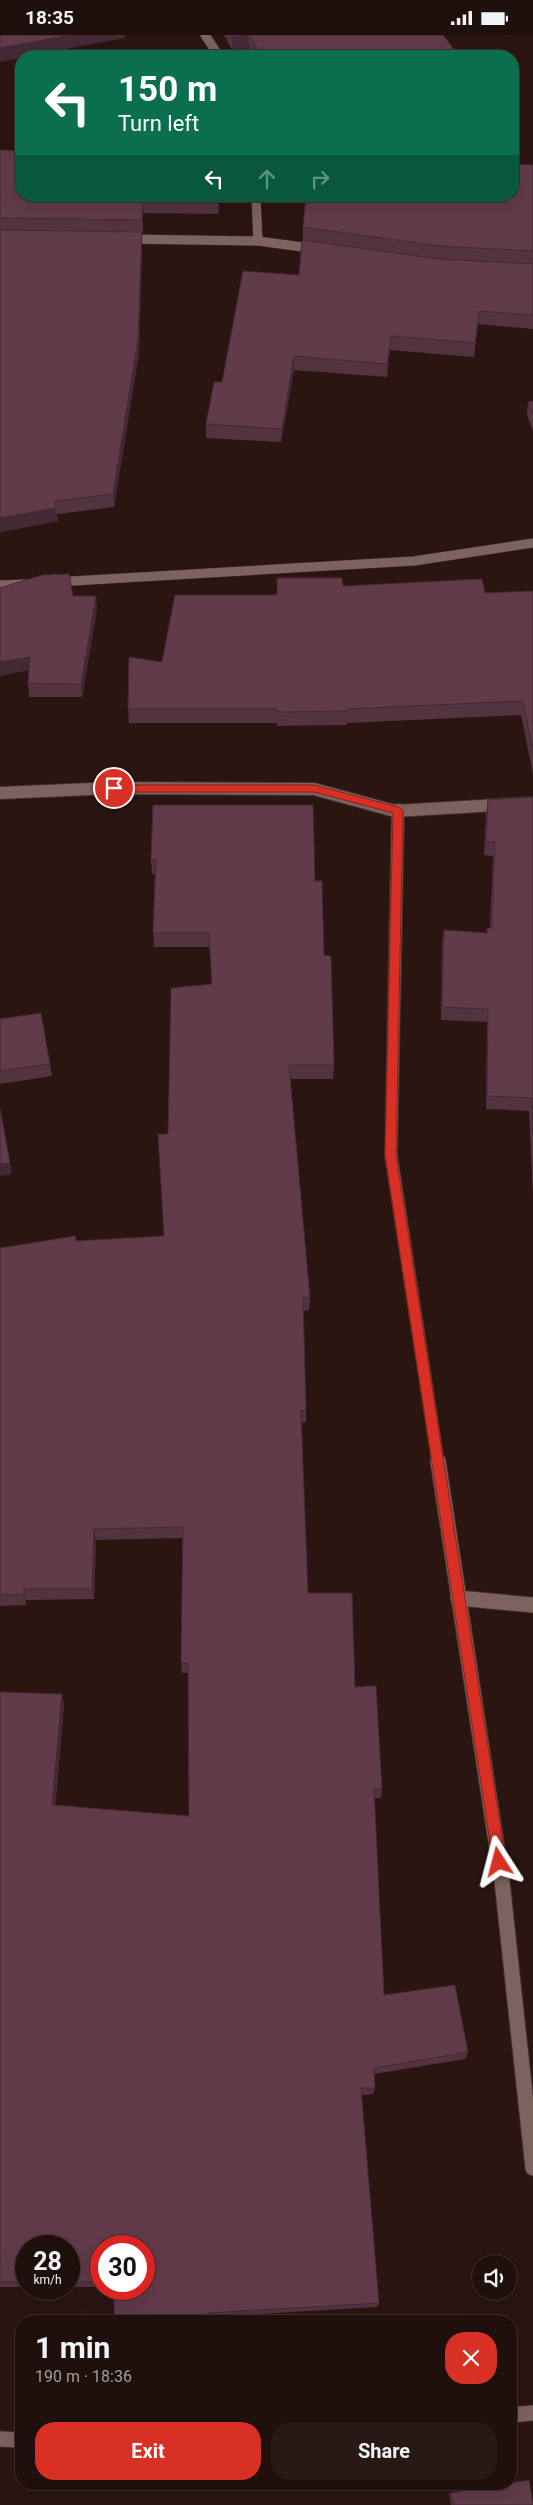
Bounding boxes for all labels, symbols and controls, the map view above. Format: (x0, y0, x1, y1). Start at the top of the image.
text: 18:35 (25, 6, 74, 29)
text: 150 m (118, 69, 217, 110)
icon: left (35, 70, 100, 135)
text: Turn left (118, 111, 199, 136)
icon: left (200, 165, 228, 193)
icon: ahead (253, 165, 281, 193)
icon: right (306, 165, 334, 193)
pin (93, 767, 135, 809)
icon: arrive (100, 774, 128, 802)
position arrow (472, 1835, 524, 1887)
speed limit sign: 30 (90, 2235, 155, 2300)
text: 28 (33, 2247, 62, 2276)
map controls (472, 2255, 517, 2300)
button: sound (472, 2255, 517, 2300)
text: km/h (33, 2273, 62, 2287)
text: 1 min (35, 2330, 110, 2365)
button: close (445, 2332, 497, 2384)
text: 190 m · 18:36 (35, 2367, 132, 2386)
button: Exit (35, 2422, 261, 2480)
button: Share (271, 2422, 497, 2480)

